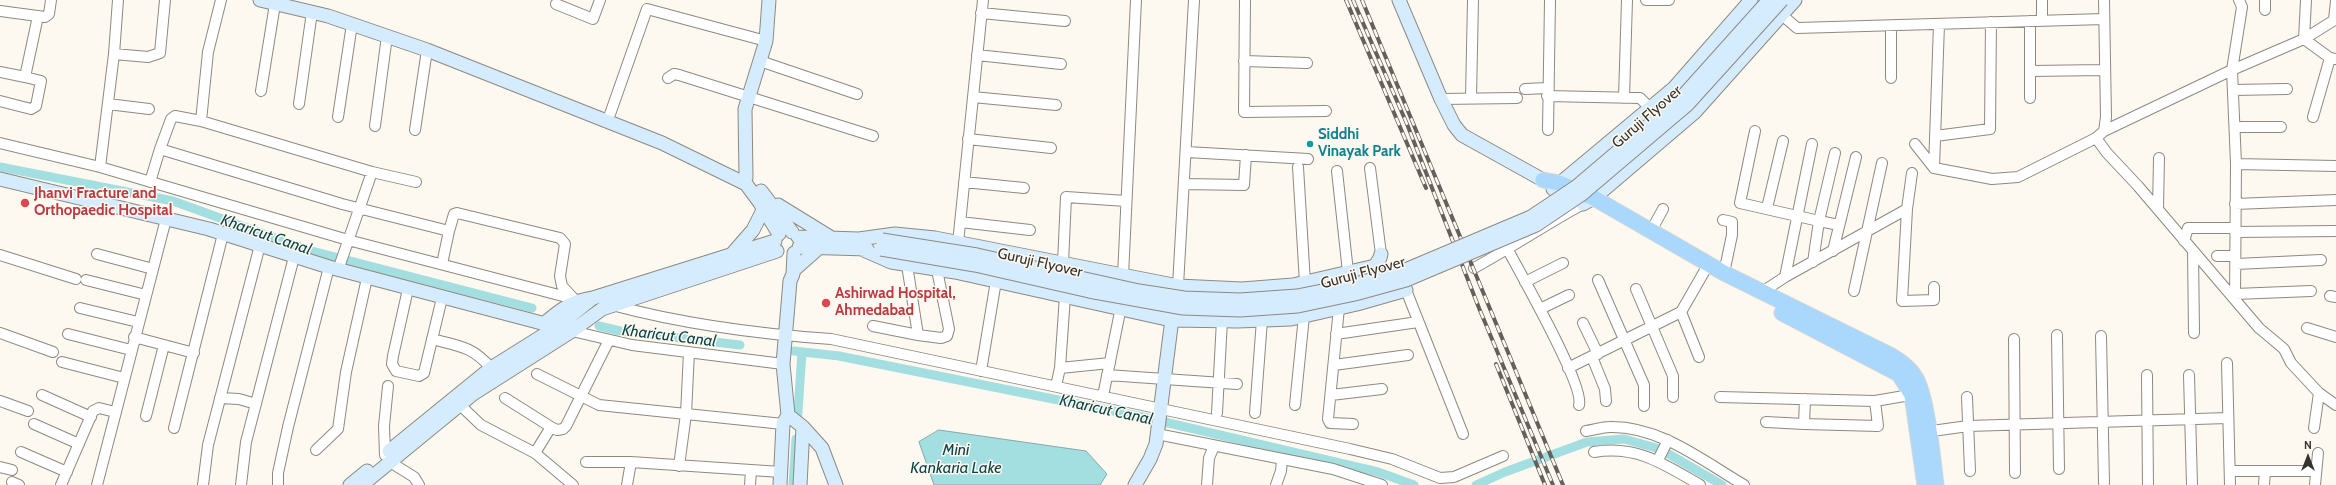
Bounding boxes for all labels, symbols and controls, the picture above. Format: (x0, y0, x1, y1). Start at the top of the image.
street label: Guruji Flyover (1608, 82, 1686, 152)
place label: Siddhi Vinayak Park (1318, 126, 1401, 161)
marker: Siddhi Vinayak Park (1305, 139, 1315, 149)
place label: Jhanvi Fracture and Orthopaedic Hospital (34, 185, 173, 220)
marker: Jhanvi Fracture and Orthopaedic Hospital (19, 197, 31, 209)
water label: Kharicut Canal (218, 210, 314, 260)
street label: Guruji Flyover (996, 244, 1084, 282)
street label: Guruji Flyover (1319, 253, 1407, 293)
place label: Ashirwad Hospital, Ahmedabad (835, 285, 956, 320)
marker: Ashirwad Hospital, Ahmedabad (820, 297, 832, 309)
water label: Kharicut Canal (621, 321, 717, 351)
water label: Kharicut Canal (1058, 391, 1154, 429)
north arrow (2288, 437, 2328, 477)
text: N (2304, 438, 2312, 452)
water label: Mini Kankaria Lake (910, 440, 1002, 478)

